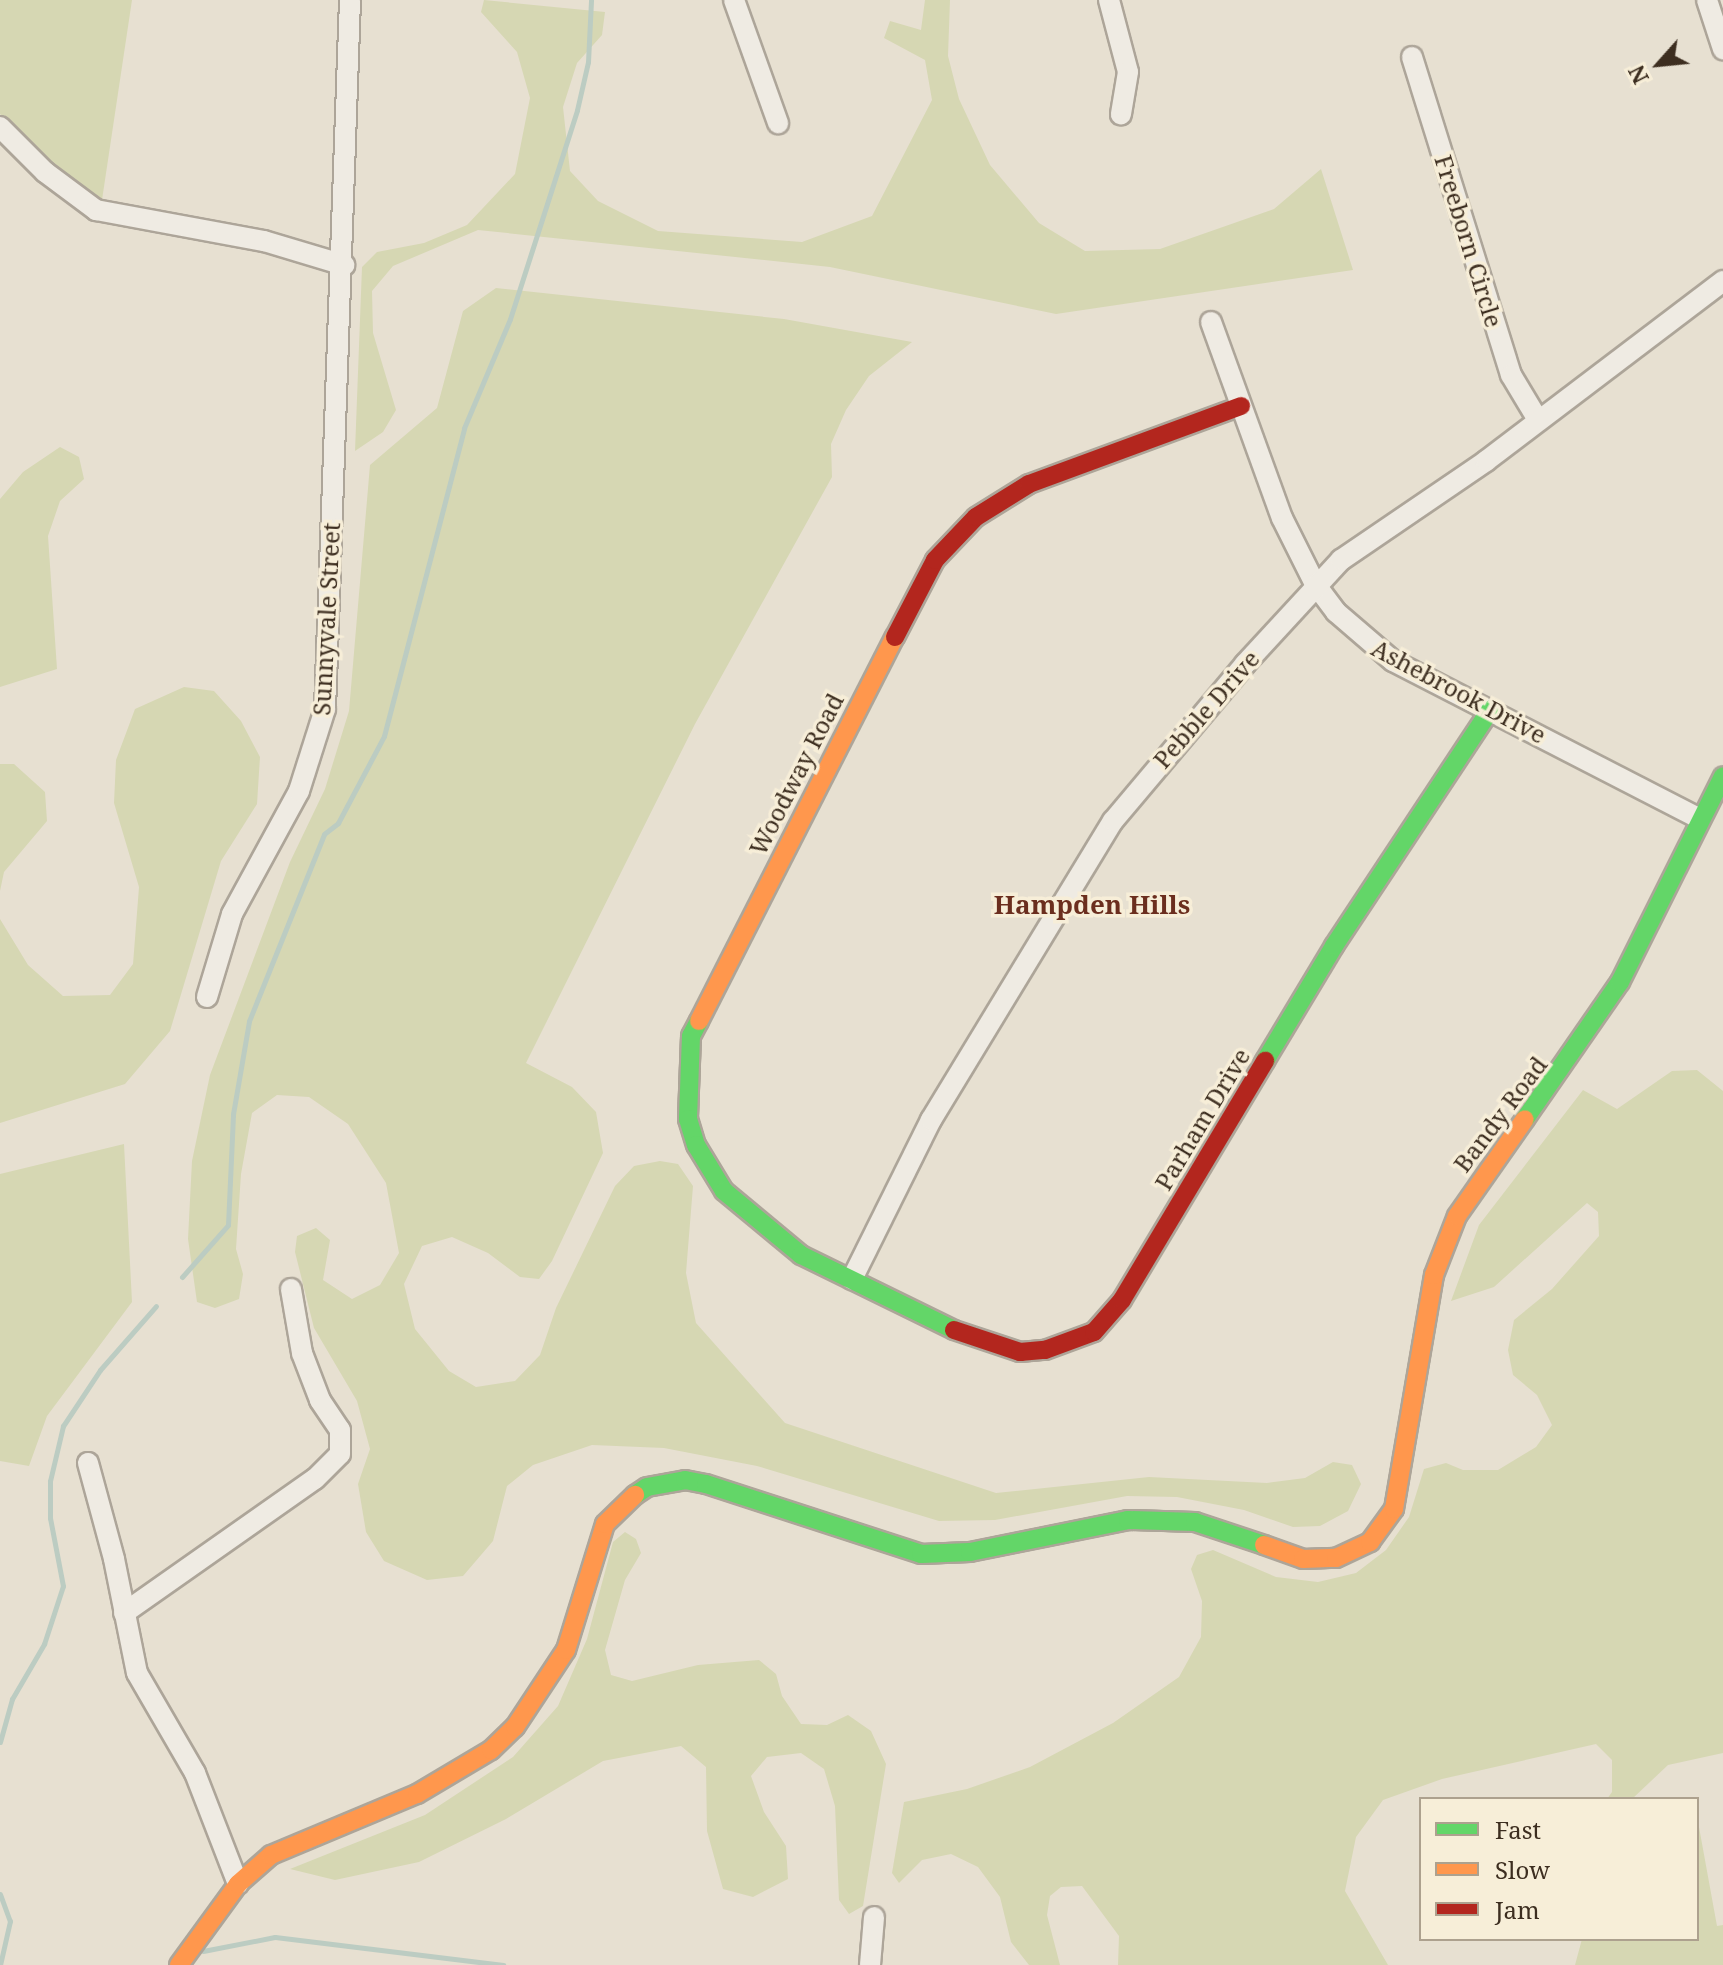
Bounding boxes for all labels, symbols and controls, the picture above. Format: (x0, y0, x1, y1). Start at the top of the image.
north arrow (1619, 24, 1699, 104)
text: N (1620, 60, 1655, 89)
street label: Freeborn Circle (1429, 151, 1509, 331)
street label: Sunnyvale Street (307, 522, 345, 716)
street label: Ashebrook Drive (1367, 633, 1551, 749)
street label: Pebble Drive (1147, 644, 1265, 774)
street label: Woodway Road (743, 688, 849, 860)
district label: Hampden Hills (994, 889, 1190, 921)
street label: Parham Drive (1148, 1043, 1256, 1195)
street label: Bandy Road (1447, 1051, 1553, 1177)
legend (1419, 1797, 1699, 1941)
text: Fast (1495, 1813, 1541, 1846)
text: Slow (1495, 1853, 1550, 1886)
text: Jam (1495, 1893, 1540, 1926)

